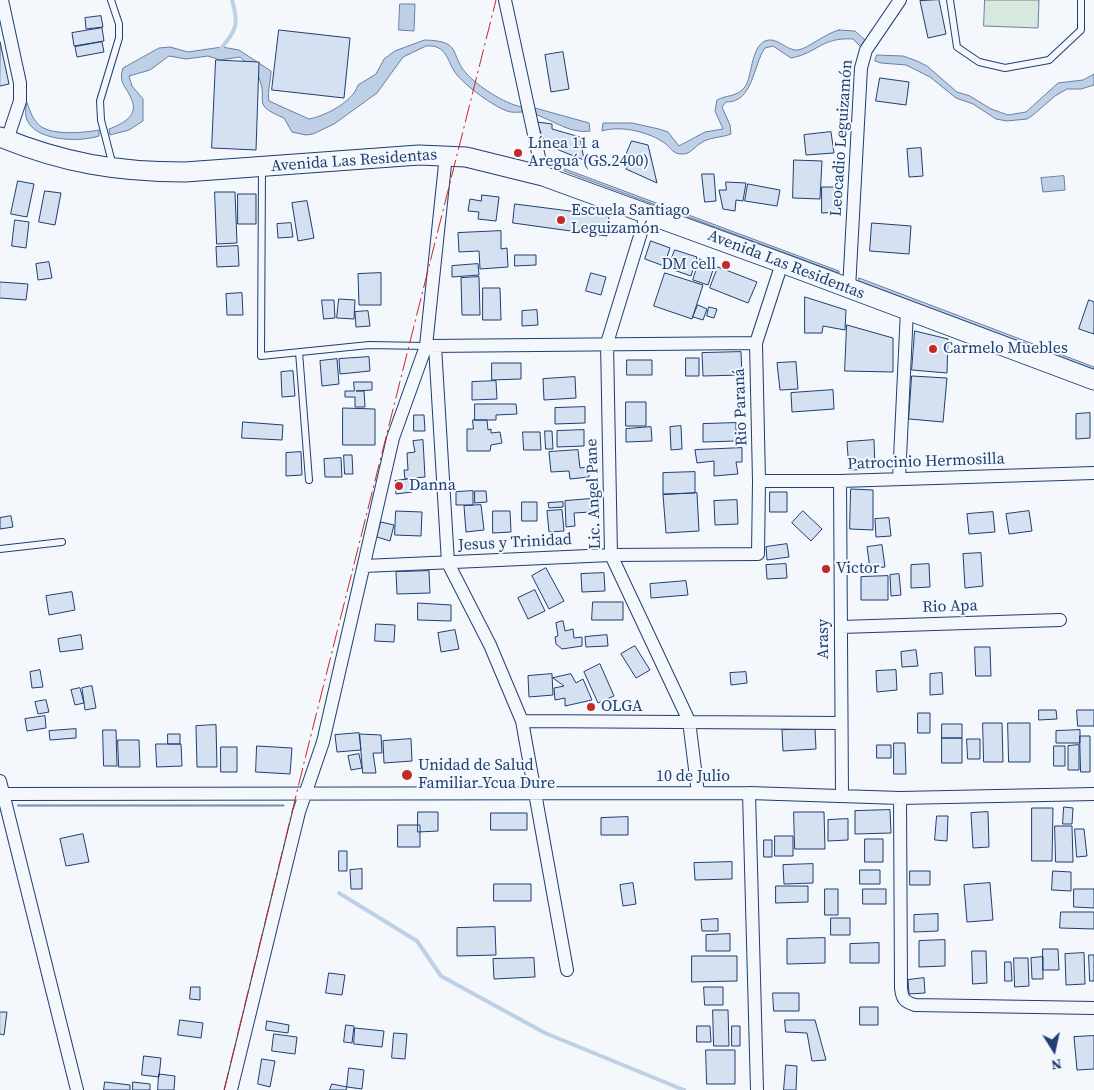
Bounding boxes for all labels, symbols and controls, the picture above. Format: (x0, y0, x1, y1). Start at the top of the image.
street label: Leocadio Leguizamón (827, 59, 857, 217)
place label: Línea 11 a Areguá (GS.2400) (528, 134, 649, 172)
street label: Avenida Las Residentas (270, 146, 438, 176)
marker: Línea 11 a Areguá (GS.2400) (512, 147, 524, 159)
place label: Escuela Santiago Leguizamón (571, 201, 690, 239)
marker: Escuela Santiago Leguizamón (555, 214, 567, 226)
street label: Avenida Las Residentas (705, 226, 867, 304)
place label: DM cell (661, 255, 716, 275)
marker: DM cell (720, 259, 732, 271)
place label: Carmelo Muebles (943, 339, 1068, 359)
marker: Carmelo Muebles (927, 343, 939, 355)
street label: Rio Paraná (730, 368, 752, 446)
street label: Lic. Angel Pane (582, 438, 606, 550)
street label: Patrocinio Hermosilla (847, 450, 1005, 474)
place label: Danna (409, 476, 456, 496)
marker: Danna (393, 480, 405, 492)
street label: Jesus y Trinidad (458, 530, 572, 556)
place label: Victor (836, 559, 880, 579)
marker: Victor (820, 563, 832, 575)
street label: Rio Apa (922, 596, 978, 618)
street label: Arasy (814, 619, 834, 659)
place label: OLGA (601, 697, 643, 717)
marker: OLGA (585, 701, 597, 713)
place label: Unidad de Salud Familiar Ycua Dure (418, 756, 555, 794)
street label: 10 de Julio (656, 767, 730, 787)
marker: Unidad de Salud Familiar Ycua Dure (400, 768, 414, 782)
north arrow (1029, 1025, 1079, 1075)
text: N (1050, 1054, 1063, 1076)

